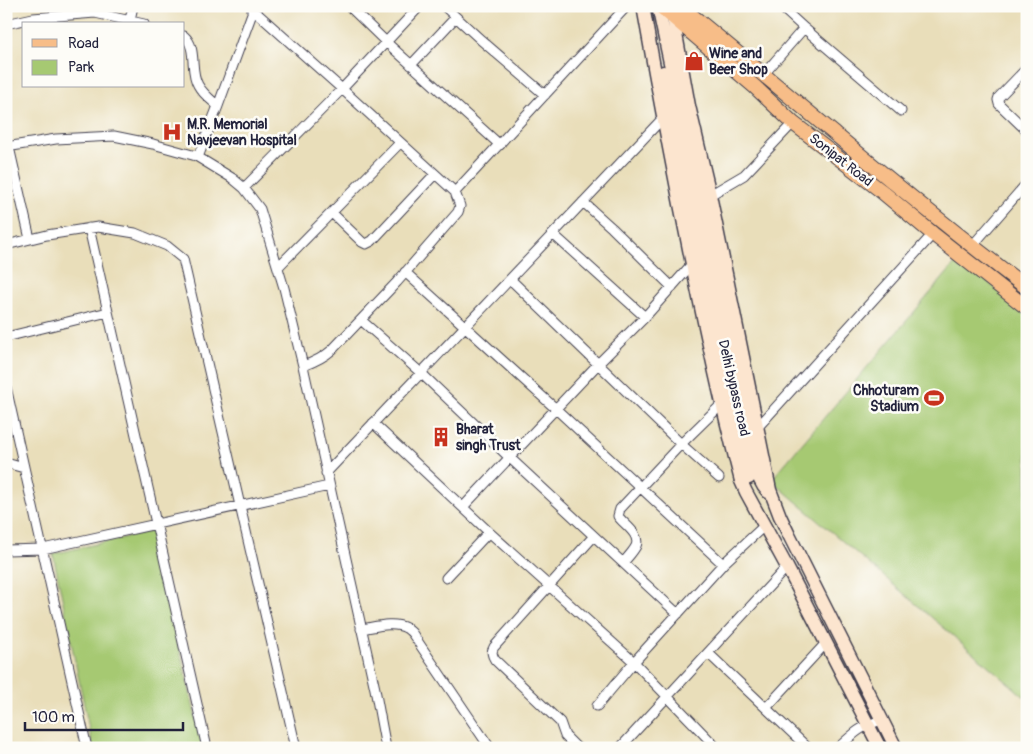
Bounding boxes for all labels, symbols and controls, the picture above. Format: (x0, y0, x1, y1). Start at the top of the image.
legend (22, 22, 185, 88)
text: Road (68, 34, 99, 53)
place label: Wine and Beer Shop (709, 45, 768, 78)
shop icon: Wine and Beer Shop (683, 50, 705, 72)
text: Park (68, 58, 95, 77)
place label: M.R. Memorial Navjeevan Hospital (187, 116, 297, 149)
hospital icon: M.R. Memorial Navjeevan Hospital (161, 121, 183, 143)
street label: Sonipat Road (806, 130, 876, 190)
street label: Delhi bypass road (715, 338, 753, 438)
place label: Chhoturam Stadium (853, 382, 920, 415)
sports icon: Chhoturam Stadium (923, 387, 945, 409)
place label: Bharat singh Trust (456, 421, 521, 454)
building icon: Bharat singh Trust (430, 426, 452, 448)
scale bar (25, 699, 182, 731)
text: 100 m (32, 708, 75, 727)

